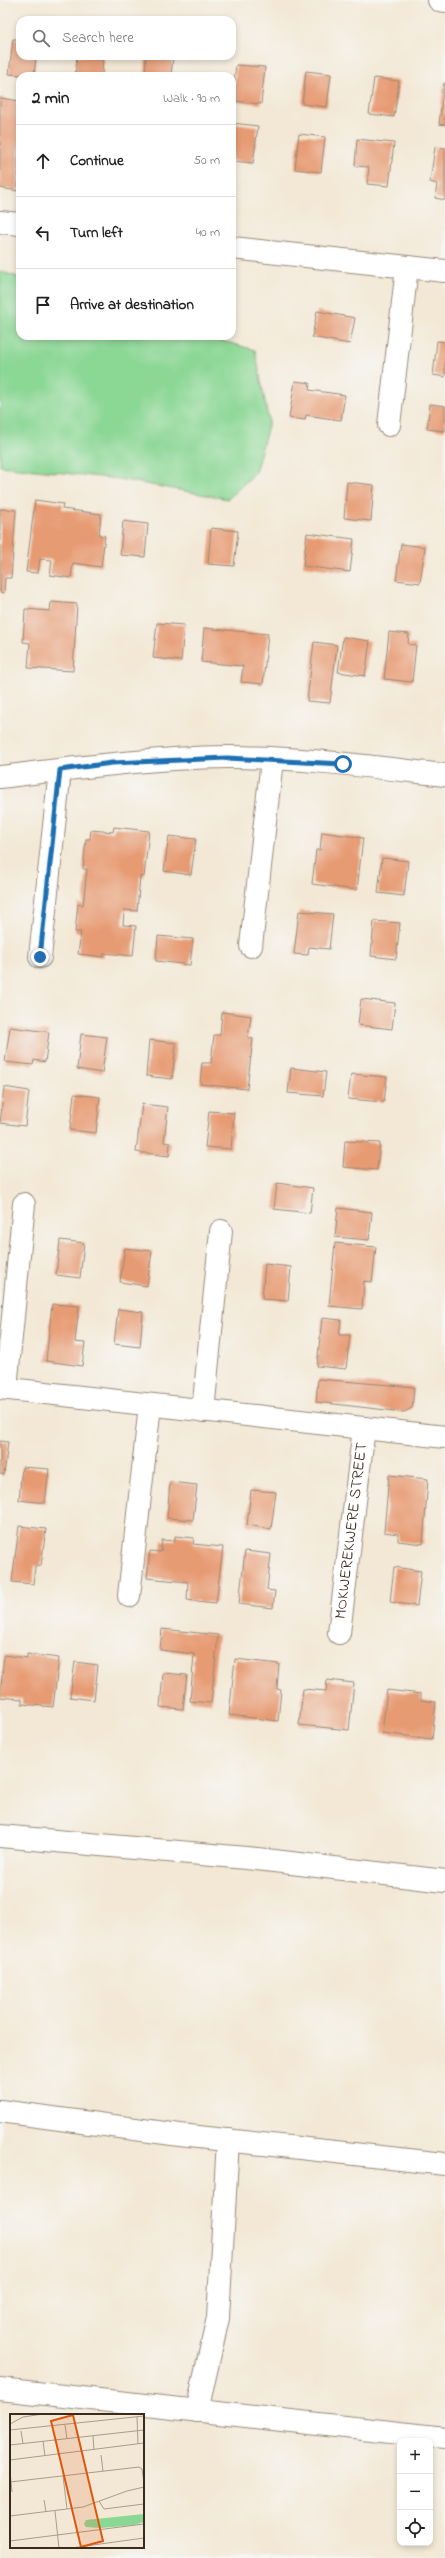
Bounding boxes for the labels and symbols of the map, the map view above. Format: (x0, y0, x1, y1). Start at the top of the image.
route start (334, 755, 352, 773)
route end (31, 948, 49, 966)
street label: MOKWEREKWERE STREET (329, 1441, 374, 1621)
inset map (10, 2414, 144, 2548)

